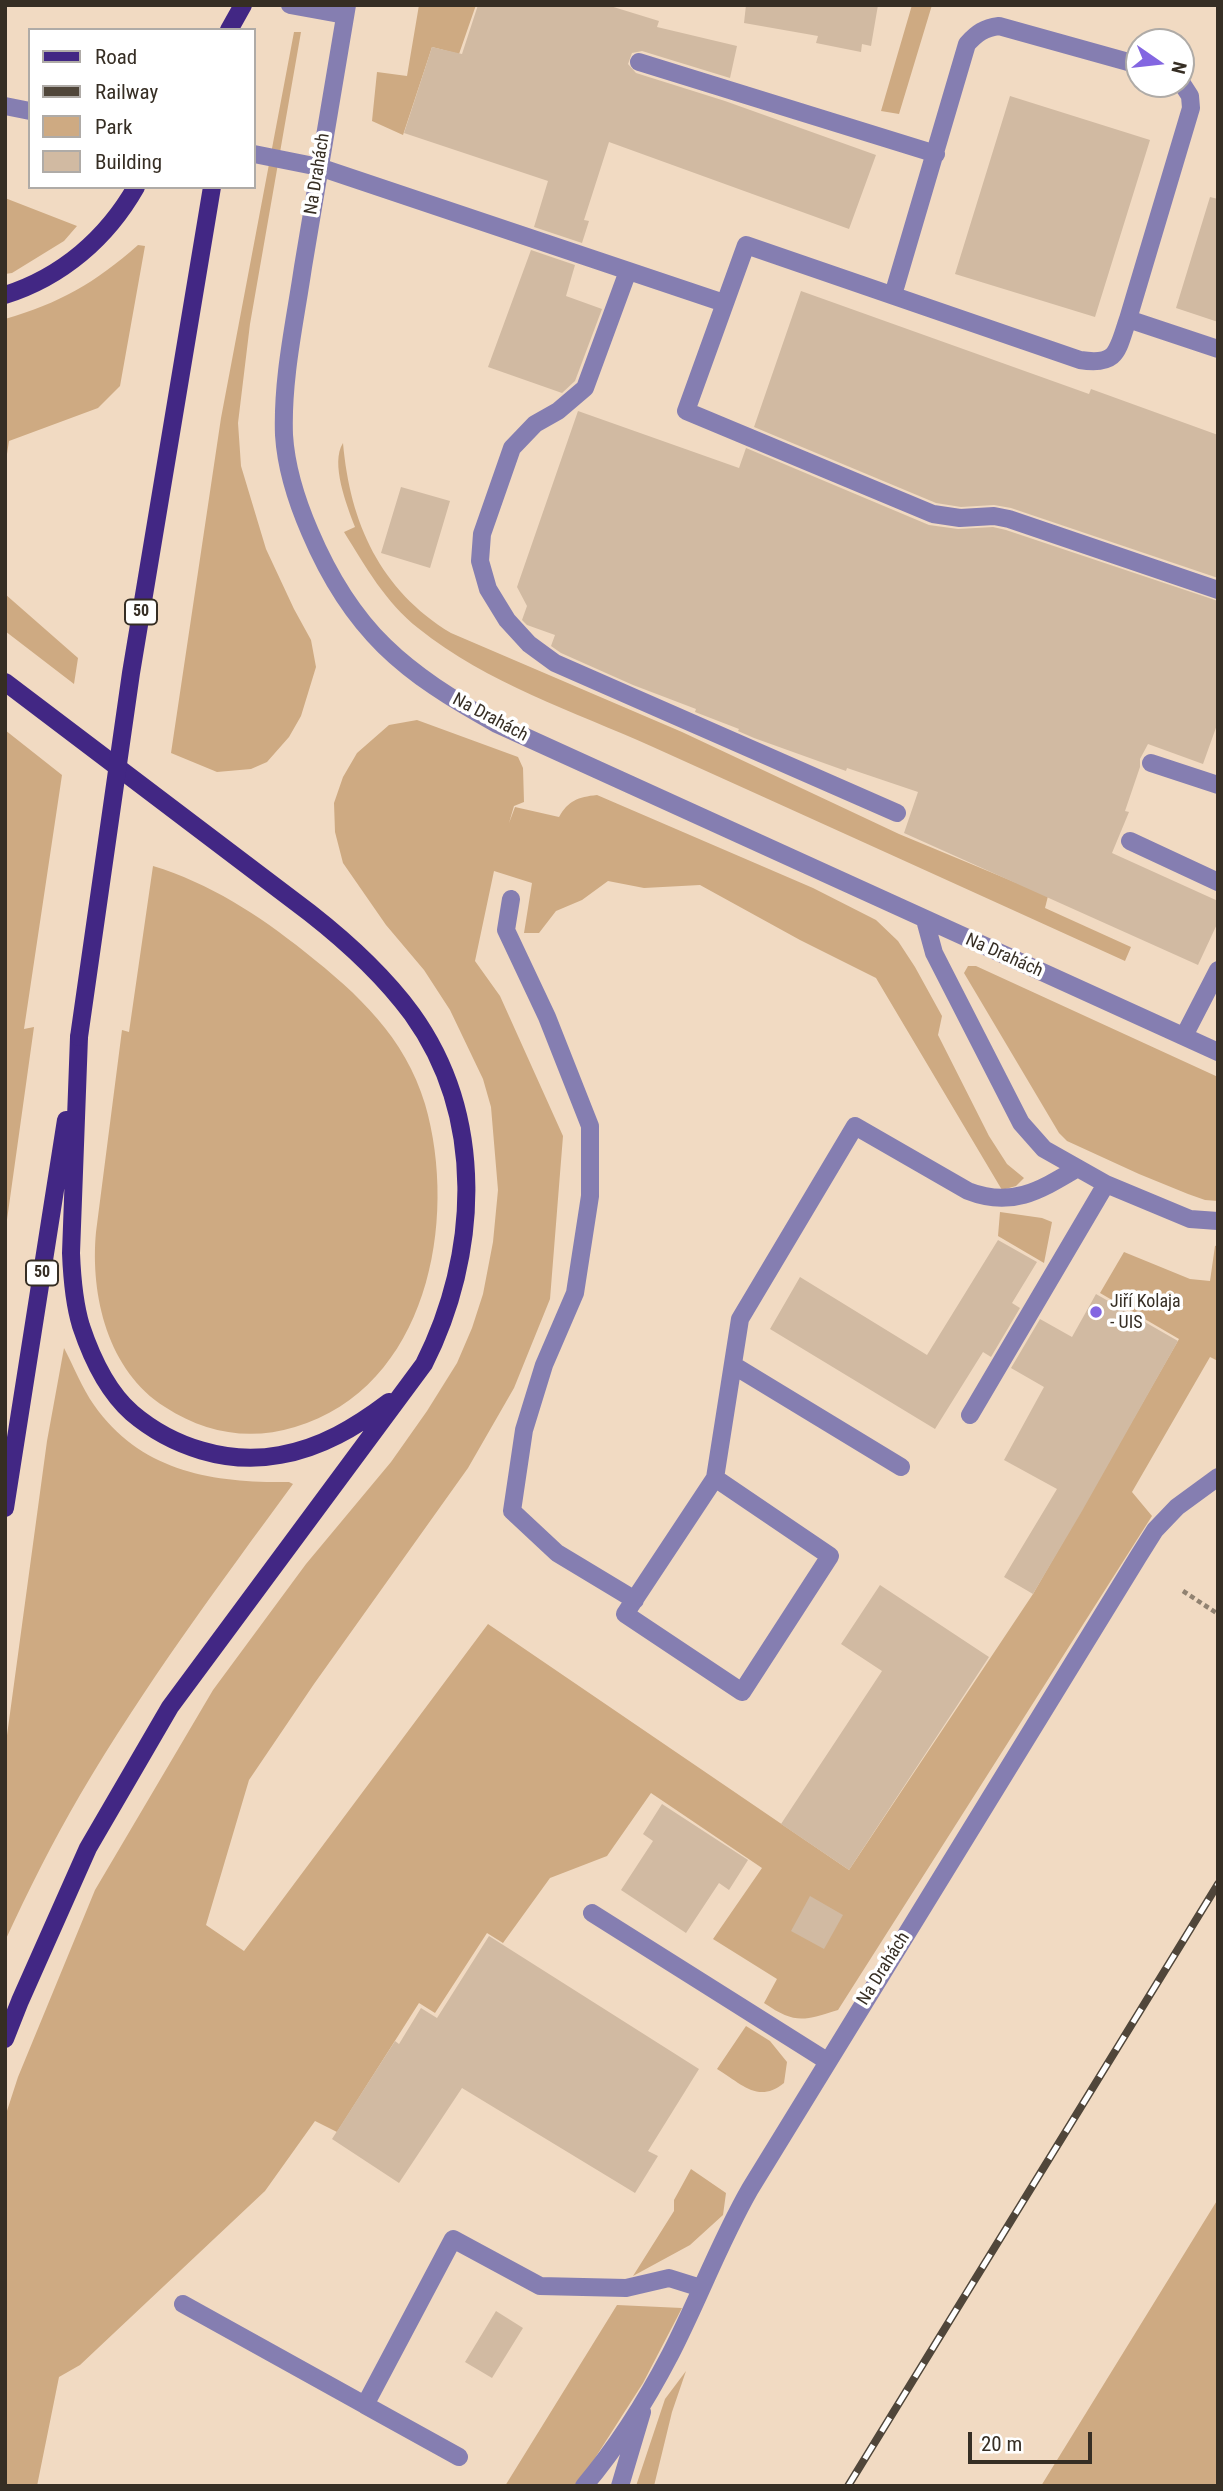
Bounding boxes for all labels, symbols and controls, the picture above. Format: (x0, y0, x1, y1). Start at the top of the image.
legend (28, 28, 256, 189)
north arrow (1125, 28, 1195, 98)
text: Road (95, 45, 137, 69)
text: N (1166, 59, 1191, 76)
text: Railway (95, 80, 158, 104)
text: Park (95, 115, 132, 139)
street label: Na Drahách (301, 132, 335, 216)
text: Building (95, 150, 162, 174)
road number: 50 (125, 600, 157, 624)
street label: Na Drahách (449, 689, 531, 747)
street label: Na Drahách (962, 929, 1046, 983)
road number: 50 (26, 1260, 58, 1286)
place label: Jiří Kolaja - UIS (1110, 1291, 1181, 1334)
marker: Jiří Kolaja - UIS (1088, 1304, 1104, 1320)
street label: Na Drahách (853, 1928, 915, 2010)
scale bar (971, 2418, 1095, 2462)
text: 20 m (981, 2432, 1022, 2456)

